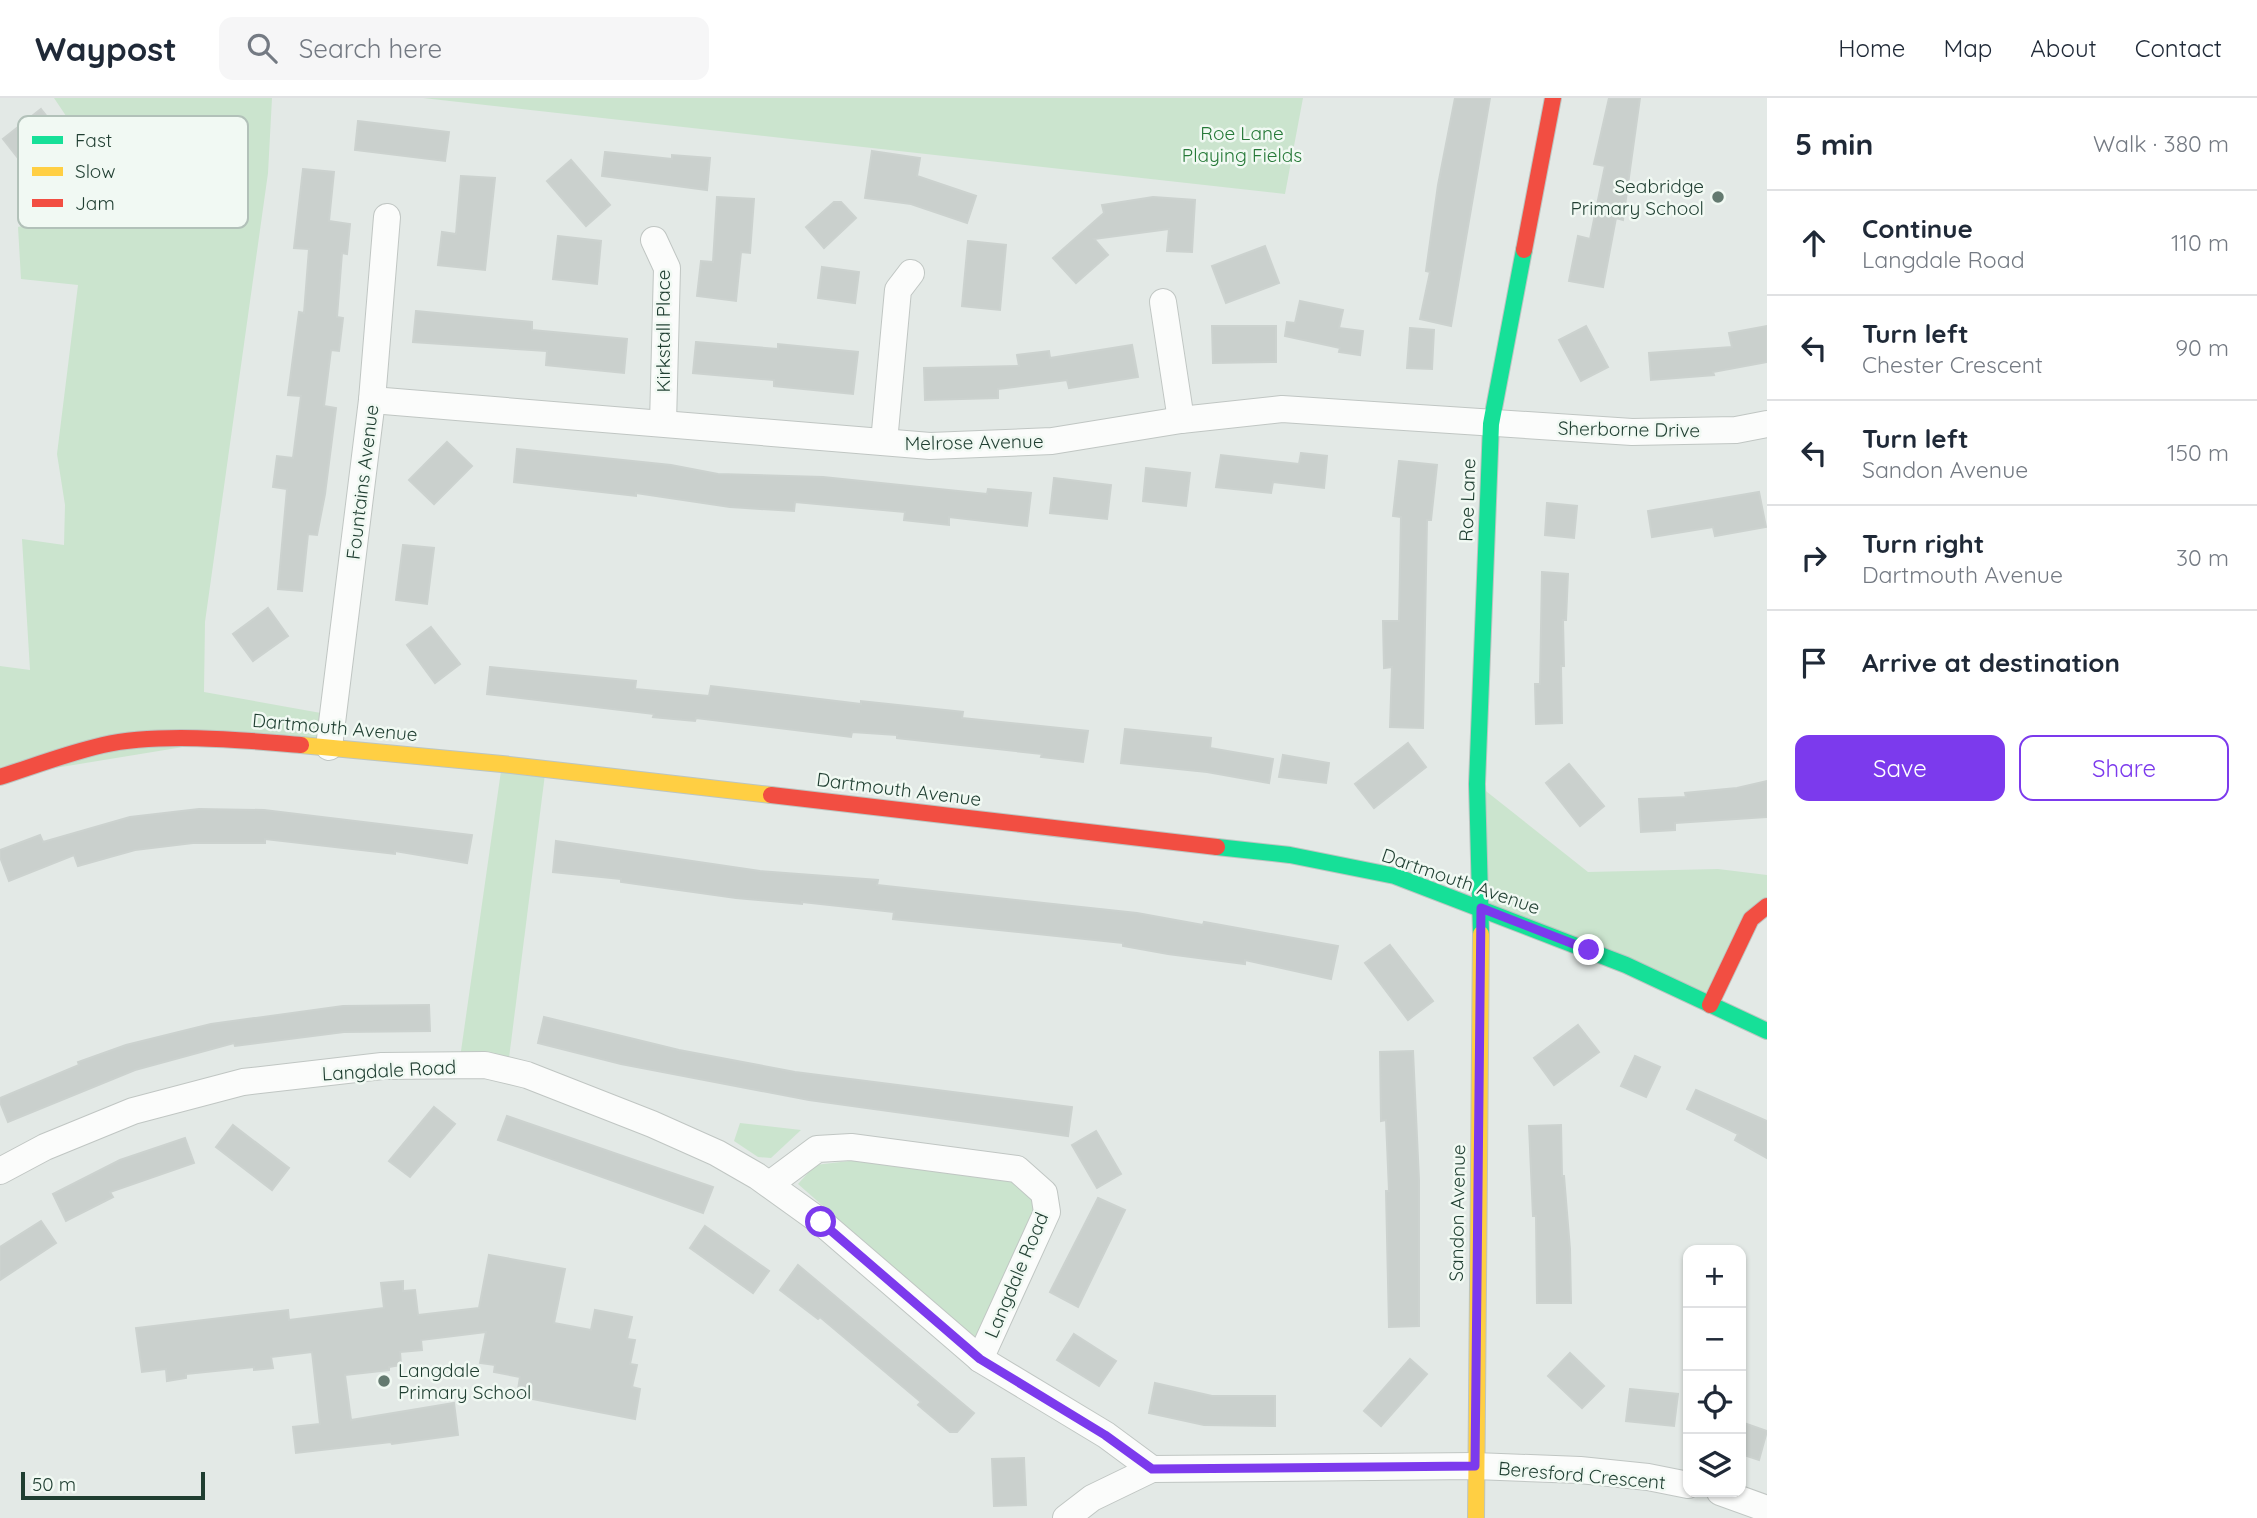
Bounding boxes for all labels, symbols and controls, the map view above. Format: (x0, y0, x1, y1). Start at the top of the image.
search box (219, 17, 709, 80)
text: Waypost (35, 28, 177, 69)
icon: search (243, 29, 281, 67)
text: Search here (299, 32, 442, 65)
text: Home (1838, 33, 1905, 63)
text: Map (1943, 33, 1992, 63)
text: About (2030, 33, 2097, 63)
text: Contact (2135, 33, 2222, 63)
legend (18, 116, 248, 228)
park label: Roe Lane Playing Fields (1182, 121, 1302, 167)
text: 5 min (1795, 125, 1873, 163)
text: Fast (75, 128, 112, 152)
text: Walk · 380 m (2093, 129, 2229, 158)
text: Slow (75, 159, 116, 183)
place label: Seabridge Primary School (1571, 174, 1704, 220)
marker: Seabridge Primary School (1710, 189, 1726, 205)
text: Jam (75, 191, 115, 215)
text: Continue (1862, 212, 1973, 245)
icon: ahead (1795, 224, 1833, 262)
text: 110 m (2171, 228, 2229, 257)
text: Langdale Road (1862, 245, 2025, 274)
street label: Kirkstall Place (651, 270, 675, 392)
text: Turn left (1862, 317, 1969, 350)
icon: left (1795, 329, 1833, 367)
text: 90 m (2175, 333, 2229, 362)
text: Chester Crescent (1862, 350, 2043, 379)
street label: Fountains Avenue (341, 403, 383, 561)
street label: Sherborne Drive (1558, 416, 1700, 442)
text: Turn left (1862, 422, 1969, 455)
street label: Melrose Avenue (904, 429, 1044, 455)
icon: left (1795, 434, 1833, 472)
text: 150 m (2167, 438, 2229, 467)
text: Sandon Avenue (1862, 455, 2028, 484)
street label: Roe Lane (1454, 458, 1480, 542)
text: Turn right (1862, 527, 1984, 560)
icon: right (1795, 539, 1833, 577)
text: 30 m (2176, 543, 2229, 572)
text: Dartmouth Avenue (1862, 560, 2063, 589)
icon: arrive (1795, 644, 1833, 682)
text: Arrive at destination (1862, 646, 2120, 679)
street label: Dartmouth Avenue (251, 708, 419, 746)
button: Save (1795, 735, 2005, 801)
button: Share (2019, 735, 2229, 801)
street label: Dartmouth Avenue (815, 767, 983, 811)
street label: Dartmouth Avenue (1379, 843, 1543, 919)
route end (1573, 934, 1604, 965)
street label: Langdale Road (321, 1055, 457, 1085)
street label: Sandon Avenue (1444, 1144, 1470, 1282)
route start (805, 1206, 836, 1237)
street label: Langdale Road (979, 1208, 1053, 1342)
map controls (1683, 1245, 1746, 1497)
button: + (1683, 1245, 1746, 1308)
button: − (1683, 1308, 1746, 1371)
place label: Langdale Primary School (398, 1358, 531, 1404)
button: locate (1683, 1371, 1746, 1434)
marker: Langdale Primary School (376, 1373, 392, 1389)
button: layers (1683, 1434, 1746, 1497)
street label: Beresford Crescent (1497, 1456, 1667, 1494)
scale bar (21, 1469, 205, 1501)
text: 50 m (32, 1472, 76, 1496)

